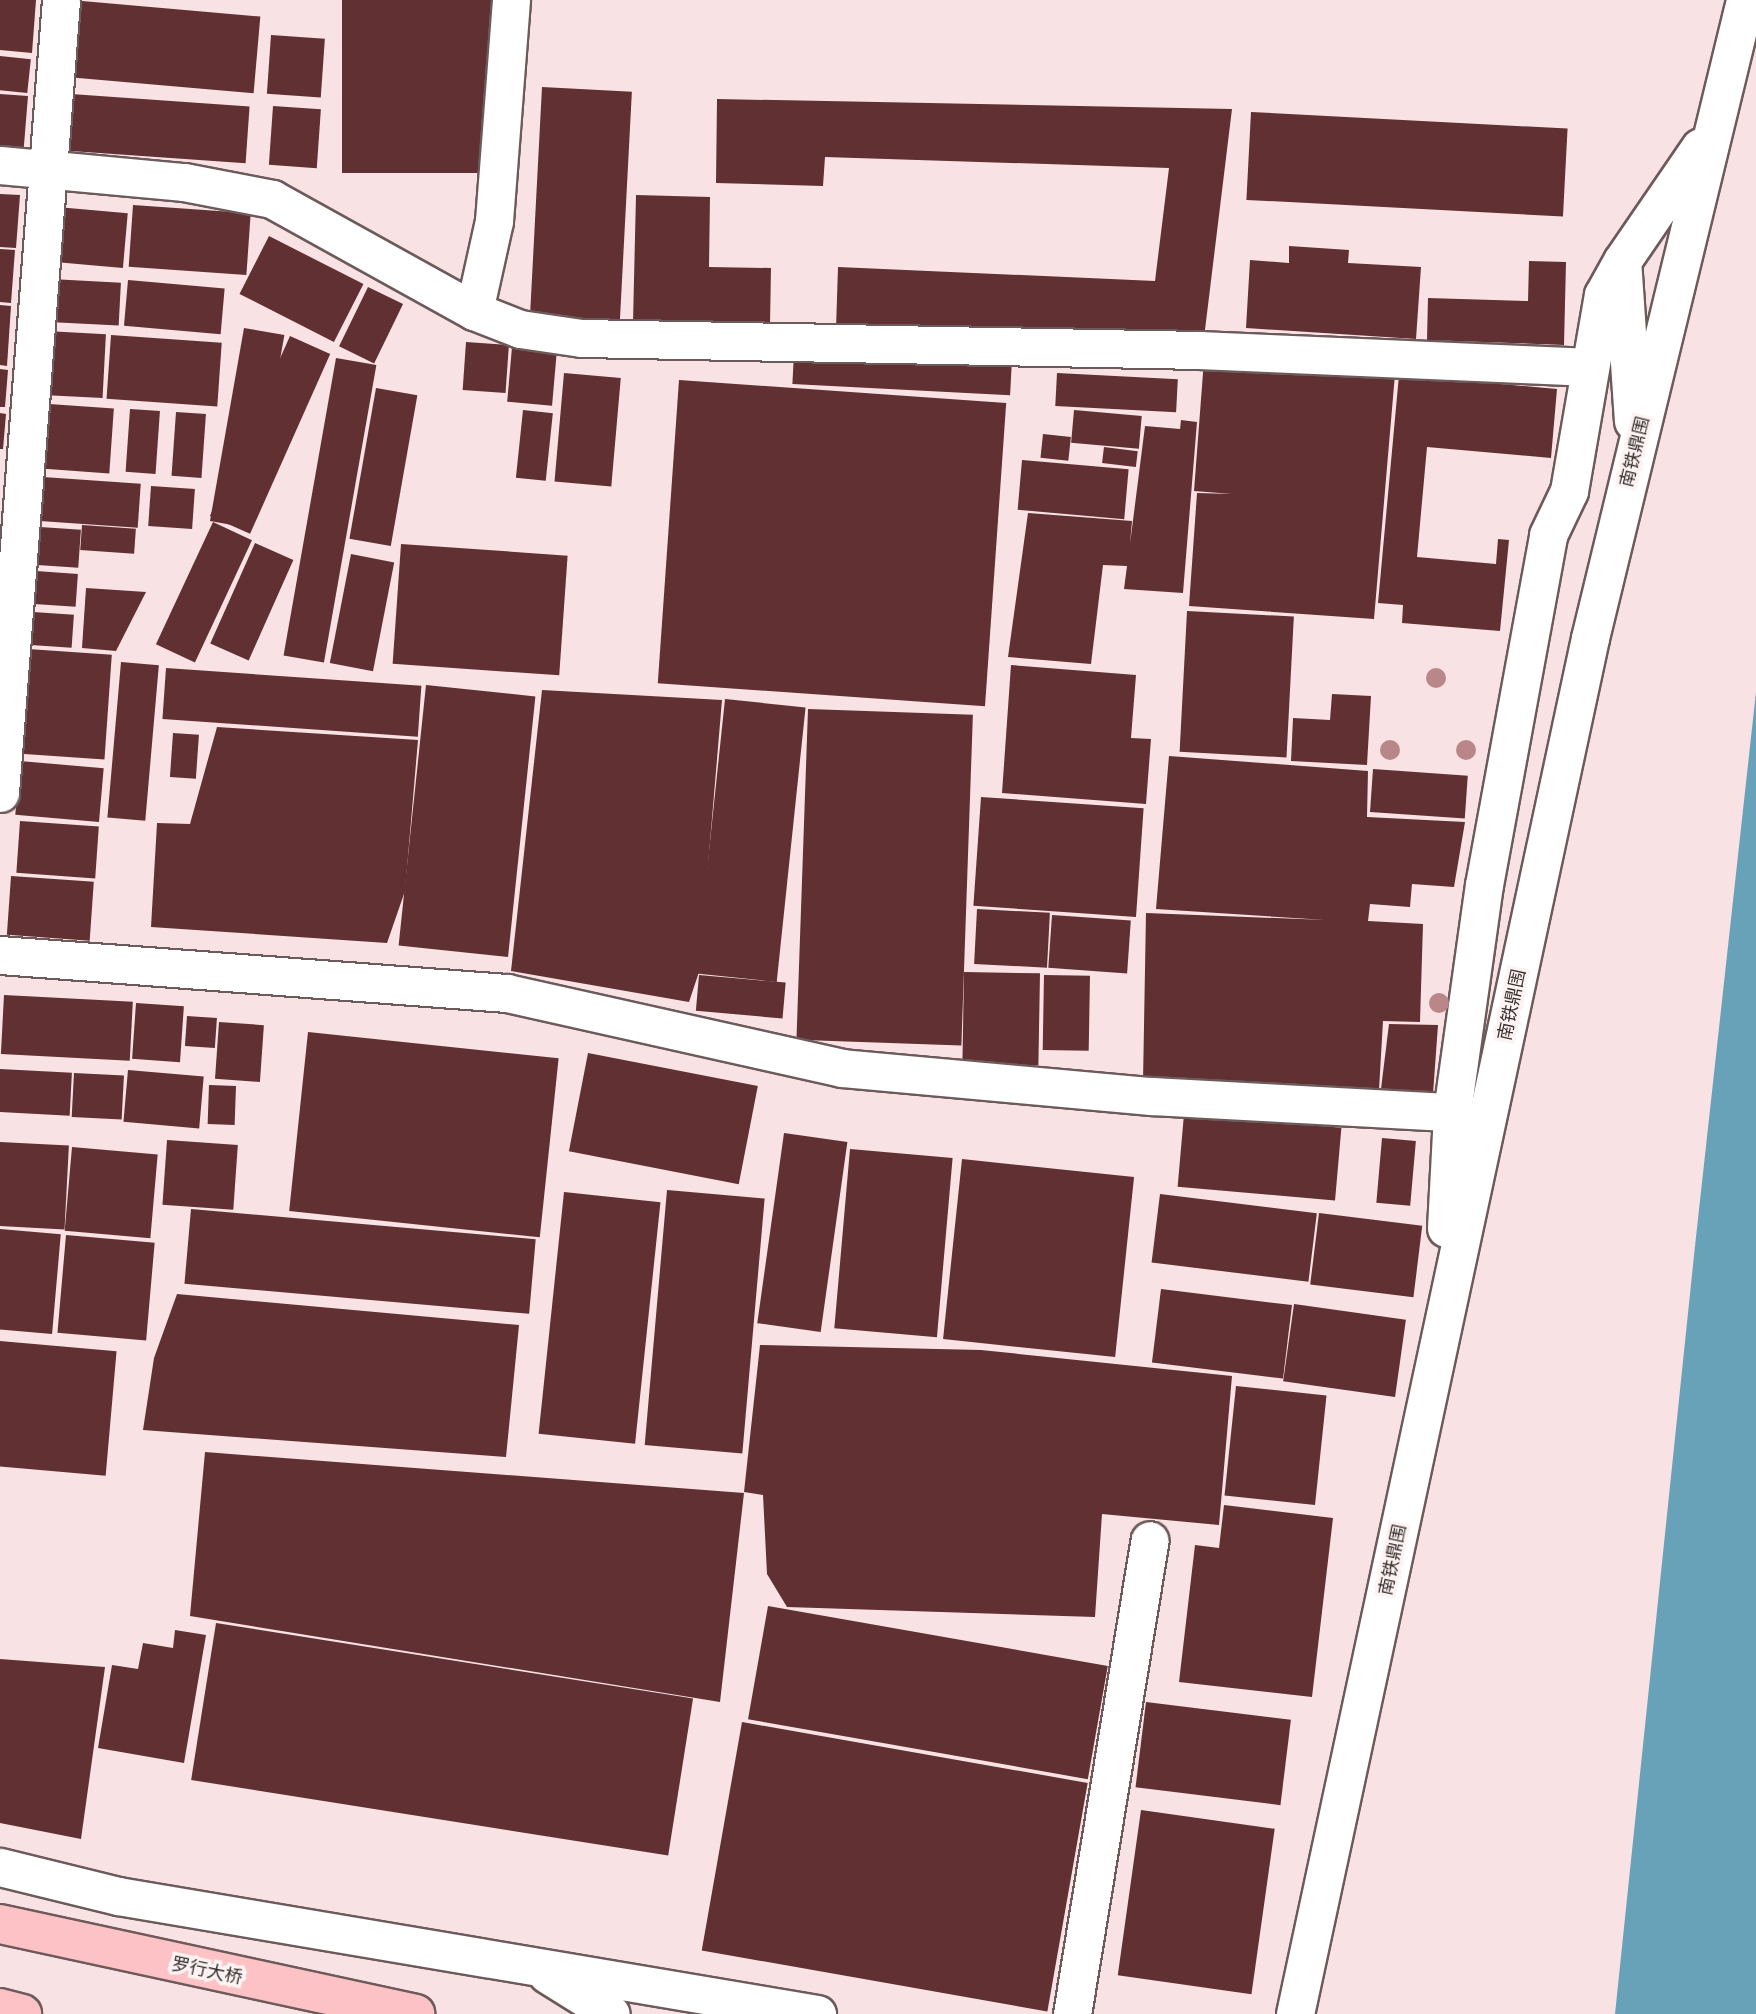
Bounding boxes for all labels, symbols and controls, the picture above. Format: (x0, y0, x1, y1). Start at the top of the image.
street label: 南铁鼎围 (1616, 414, 1654, 490)
street label: 南铁鼎围 (1494, 968, 1530, 1042)
street label: 南铁鼎围 (1375, 1523, 1411, 1597)
street label: 罗行大桥 (170, 1953, 244, 1989)

